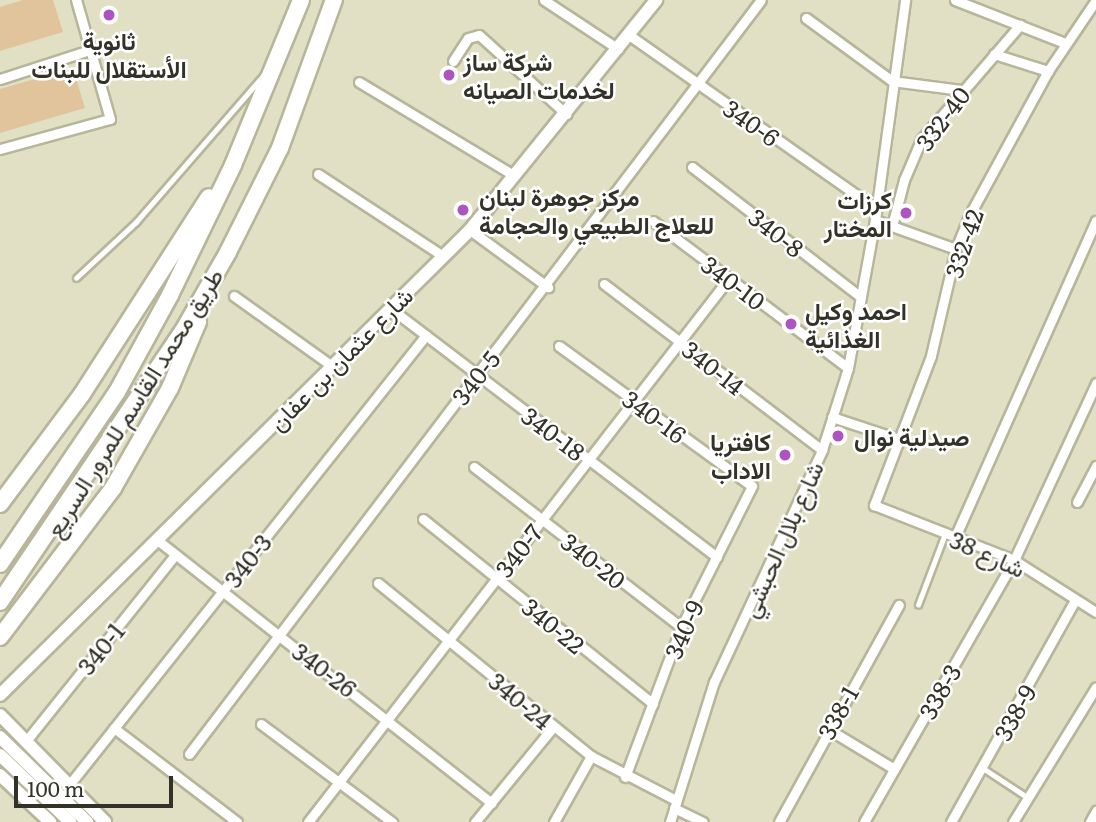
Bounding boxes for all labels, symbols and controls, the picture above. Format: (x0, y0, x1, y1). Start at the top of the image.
marker: ثانوية الأستقلال للبنات (101, 7, 117, 23)
place label: ثانوية الأستقلال للبنات (31, 26, 187, 82)
place label: شركة ساز لخدمات الصيانه (463, 47, 615, 103)
marker: شركة ساز لخدمات الصيانه (441, 67, 457, 83)
street label: 332-40 (909, 80, 975, 156)
street label: 340-6 (719, 93, 785, 151)
place label: مركز جوهرة لبنان للعلاج الطبيعي والحجامة (479, 182, 714, 238)
place label: كرزات المختار (824, 185, 892, 241)
marker: مركز جوهرة لبنان للعلاج الطبيعي والحجامة (453, 200, 473, 220)
street label: 340-8 (744, 202, 810, 262)
marker: كرزات المختار (898, 205, 914, 221)
street label: 332-42 (938, 205, 988, 281)
street label: 340-10 (697, 249, 771, 315)
street label: طريق محمد القاسم للمرور السريع (38, 262, 228, 542)
street label: شارع عثمان بن عفان (262, 280, 418, 436)
place label: احمد وكيل الغذائية (805, 296, 907, 352)
marker: احمد وكيل الغذائية (783, 316, 799, 332)
street label: 340-14 (677, 334, 751, 400)
street label: 340-5 (445, 344, 505, 410)
street label: 340-16 (618, 383, 692, 449)
street label: 340-18 (517, 400, 591, 466)
place label: صيدلية نوال (854, 422, 970, 450)
marker: صيدلية نوال (828, 426, 848, 446)
place label: كافتريا الاداب (710, 427, 771, 483)
marker: كافتريا الاداب (777, 447, 793, 463)
street label: شارع بلال الحبشي (734, 457, 828, 621)
street label: 340-7 (488, 518, 548, 582)
street label: شارع 38 (946, 524, 1030, 582)
street label: 340-20 (556, 526, 632, 594)
street label: 340-3 (217, 527, 277, 593)
street label: 340-22 (517, 591, 591, 659)
street label: 340-9 (657, 595, 709, 663)
street label: 340-1 (70, 616, 130, 680)
street label: 340-26 (287, 636, 363, 702)
street label: 338-3 (912, 658, 966, 724)
street label: 340-24 (484, 666, 558, 734)
street label: 338-9 (987, 679, 1041, 745)
street label: 338-1 (811, 680, 863, 744)
scale bar (18, 762, 177, 806)
text: 100 m (27, 772, 84, 803)

